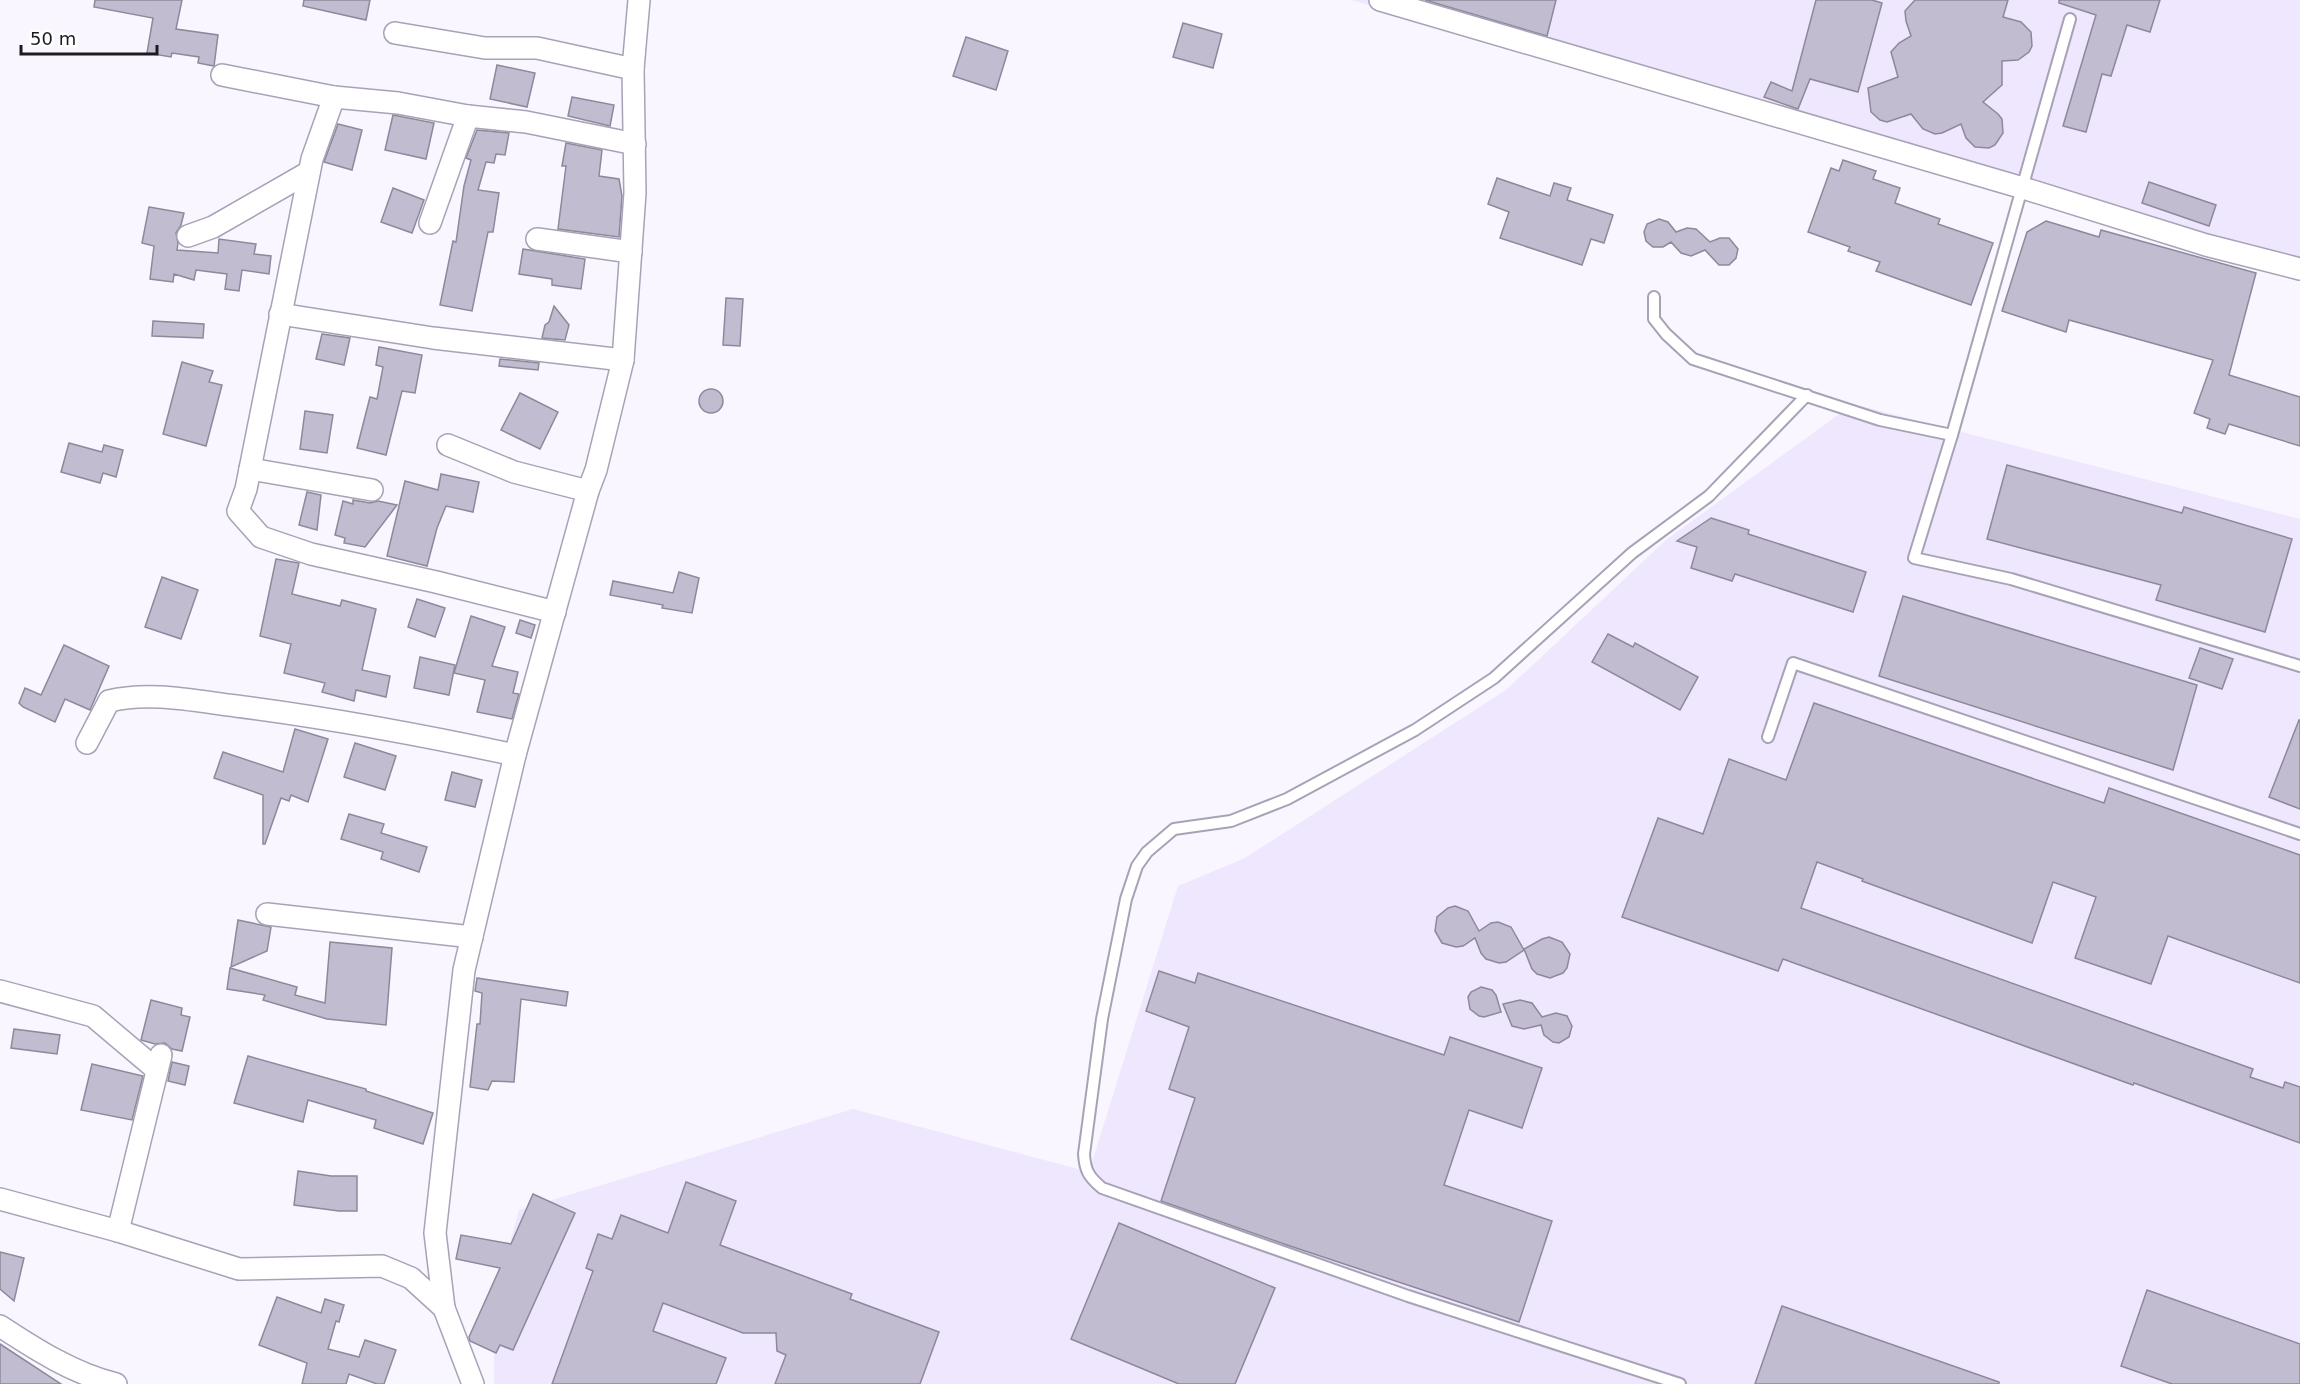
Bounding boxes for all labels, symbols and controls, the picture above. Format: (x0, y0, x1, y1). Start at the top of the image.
scale bar (21, 18, 158, 56)
text: 50 m (30, 28, 76, 49)

